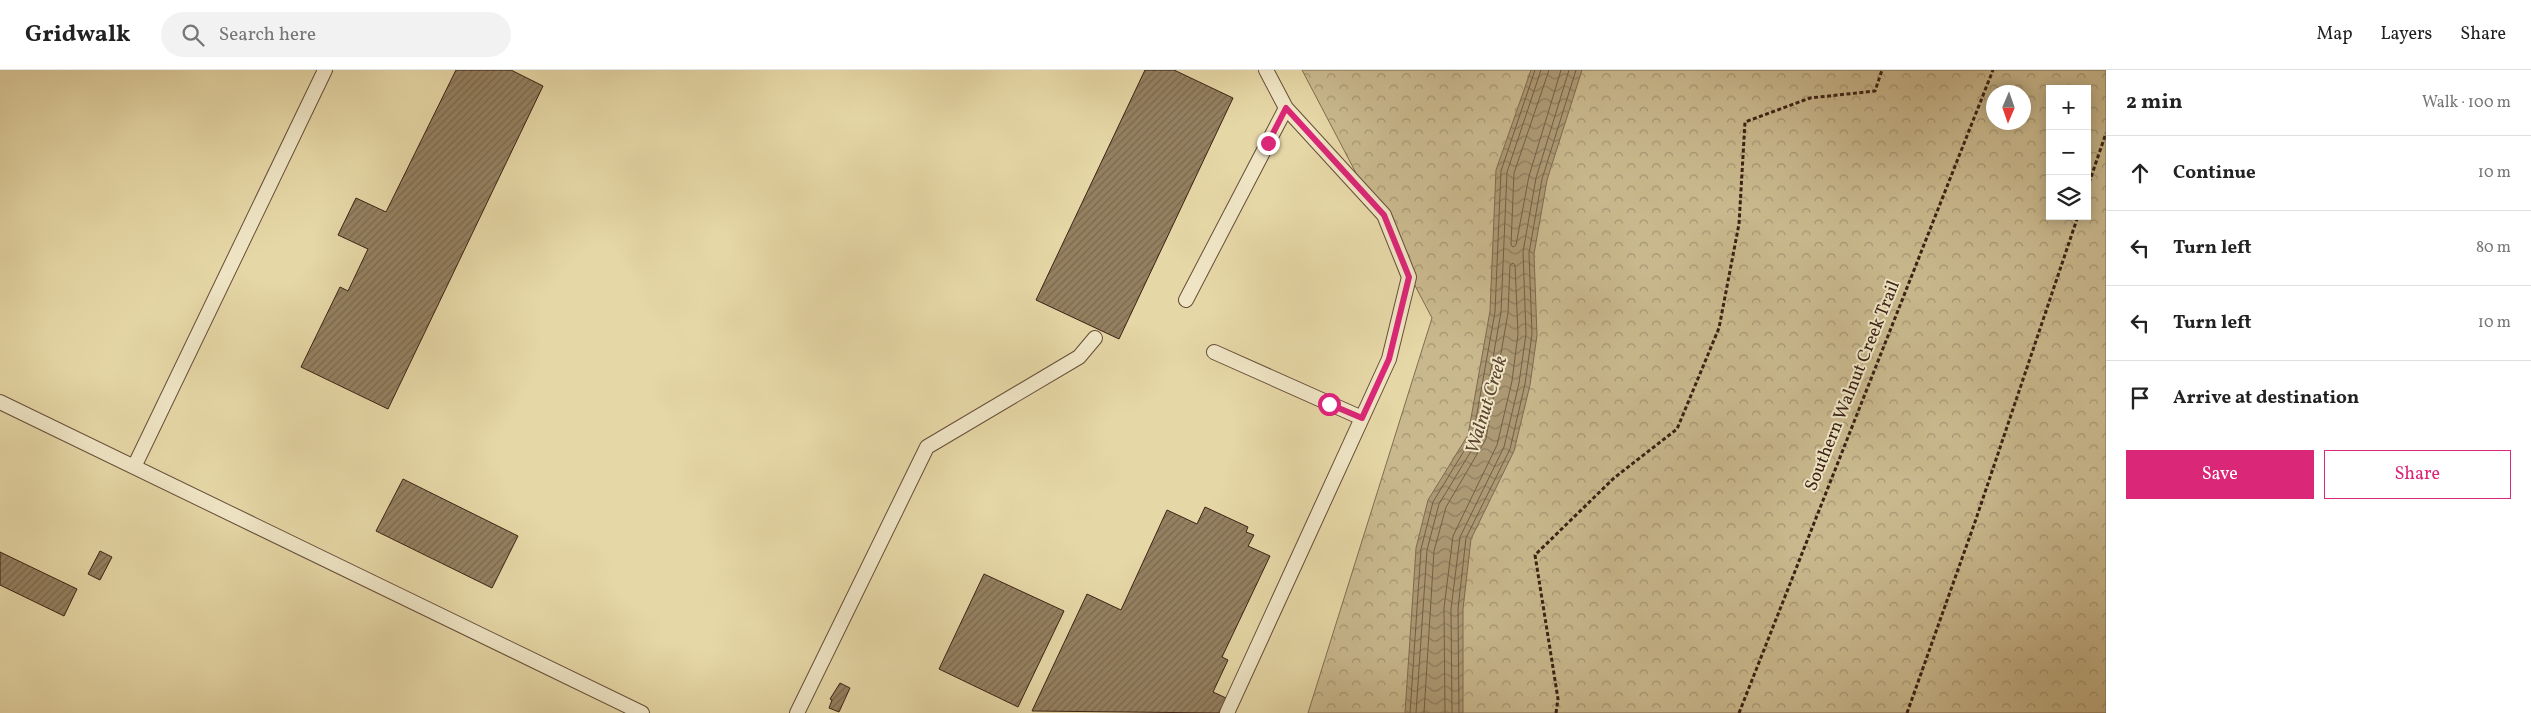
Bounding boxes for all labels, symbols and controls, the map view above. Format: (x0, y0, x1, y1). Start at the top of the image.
search box (161, 12, 511, 57)
text: Gridwalk (25, 18, 131, 52)
icon: search (179, 21, 207, 49)
text: Search here (219, 22, 316, 48)
text: Map (2316, 22, 2352, 47)
text: Layers (2380, 22, 2432, 47)
text: Share (2460, 22, 2506, 47)
north arrow (1986, 85, 2031, 130)
map controls (2046, 85, 2091, 220)
button: + (2046, 85, 2091, 130)
text: 2 min (2126, 88, 2183, 117)
text: Walk · 100 m (2422, 92, 2511, 114)
button: − (2046, 130, 2091, 175)
route end (1257, 132, 1280, 155)
icon: ahead (2126, 159, 2154, 187)
text: Continue (2173, 160, 2256, 186)
text: 10 m (2478, 162, 2511, 184)
button: layers (2046, 175, 2091, 220)
icon: left (2126, 234, 2154, 262)
text: Turn left (2173, 235, 2252, 261)
text: 80 m (2476, 237, 2511, 259)
street label: Southern Walnut Creek Trail (1799, 277, 1907, 495)
icon: left (2126, 309, 2154, 337)
text: Turn left (2173, 310, 2252, 336)
text: 10 m (2478, 312, 2511, 334)
water label: Walnut Creek (1460, 353, 1514, 457)
icon: arrive (2126, 384, 2154, 412)
text: Arrive at destination (2173, 385, 2359, 411)
route start (1318, 393, 1341, 416)
button: Save (2126, 450, 2314, 499)
button: Share (2324, 450, 2511, 499)

